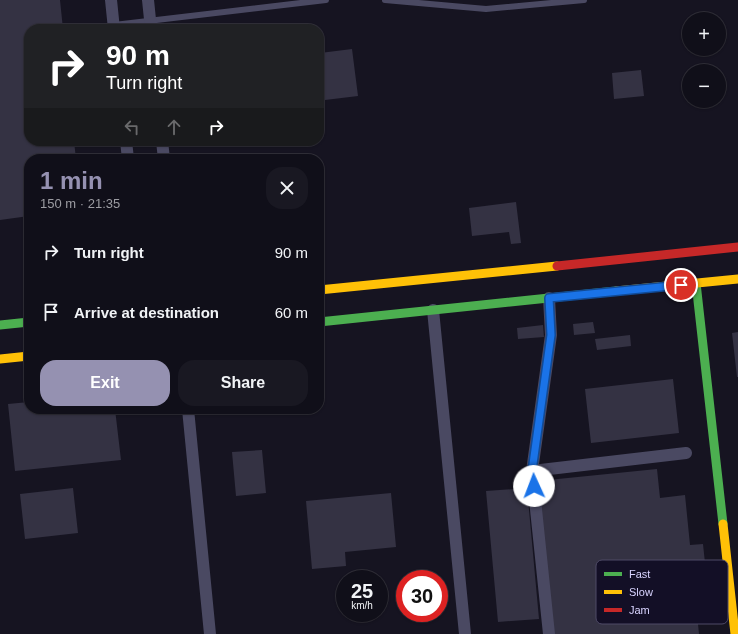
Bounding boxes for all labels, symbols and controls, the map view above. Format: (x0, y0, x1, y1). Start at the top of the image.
map controls (682, 12, 726, 108)
button: + (682, 12, 726, 56)
icon: right (40, 40, 92, 92)
text: 90 m (106, 40, 170, 71)
button: − (682, 64, 726, 108)
text: Turn right (106, 73, 182, 93)
icon: left (121, 116, 143, 138)
icon: ahead (163, 116, 185, 138)
icon: right (205, 116, 227, 138)
text: 1 min (40, 167, 103, 194)
button: close (266, 167, 308, 209)
text: 150 m · 21:35 (40, 196, 120, 211)
icon: right (40, 241, 62, 263)
text: Turn right (74, 244, 144, 261)
text: 90 m (275, 244, 308, 261)
pin (664, 268, 698, 302)
icon: arrive (670, 274, 692, 296)
icon: arrive (40, 301, 62, 323)
text: Arrive at destination (74, 304, 219, 321)
text: 60 m (275, 304, 308, 321)
button: Exit (40, 360, 170, 406)
button: Share (178, 360, 308, 406)
position arrow (513, 465, 555, 507)
legend (596, 560, 728, 624)
text: Fast (629, 568, 650, 580)
speed limit sign: 30 (396, 570, 448, 622)
text: 25 (351, 580, 373, 602)
text: Slow (629, 586, 653, 598)
text: km/h (351, 600, 373, 611)
text: Jam (629, 604, 650, 616)

